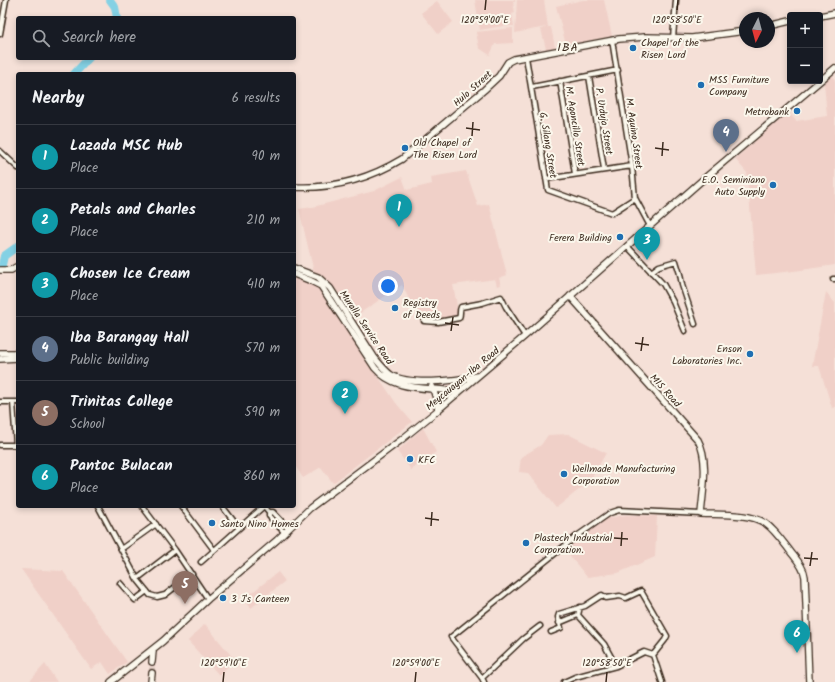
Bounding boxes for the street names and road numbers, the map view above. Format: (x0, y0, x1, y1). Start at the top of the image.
street label: Hulo Street (450, 67, 496, 111)
street label: M. Agoncillo Street (561, 85, 589, 167)
street label: P. Urduja Street (591, 87, 617, 156)
street label: M. Aquino Street (621, 97, 647, 170)
street label: G. Silang Street (535, 111, 561, 180)
street label: Muralla Service Road (335, 287, 398, 369)
street label: Meycauayan-Iba Road (422, 342, 504, 415)
street label: MIS Road (646, 370, 685, 412)

